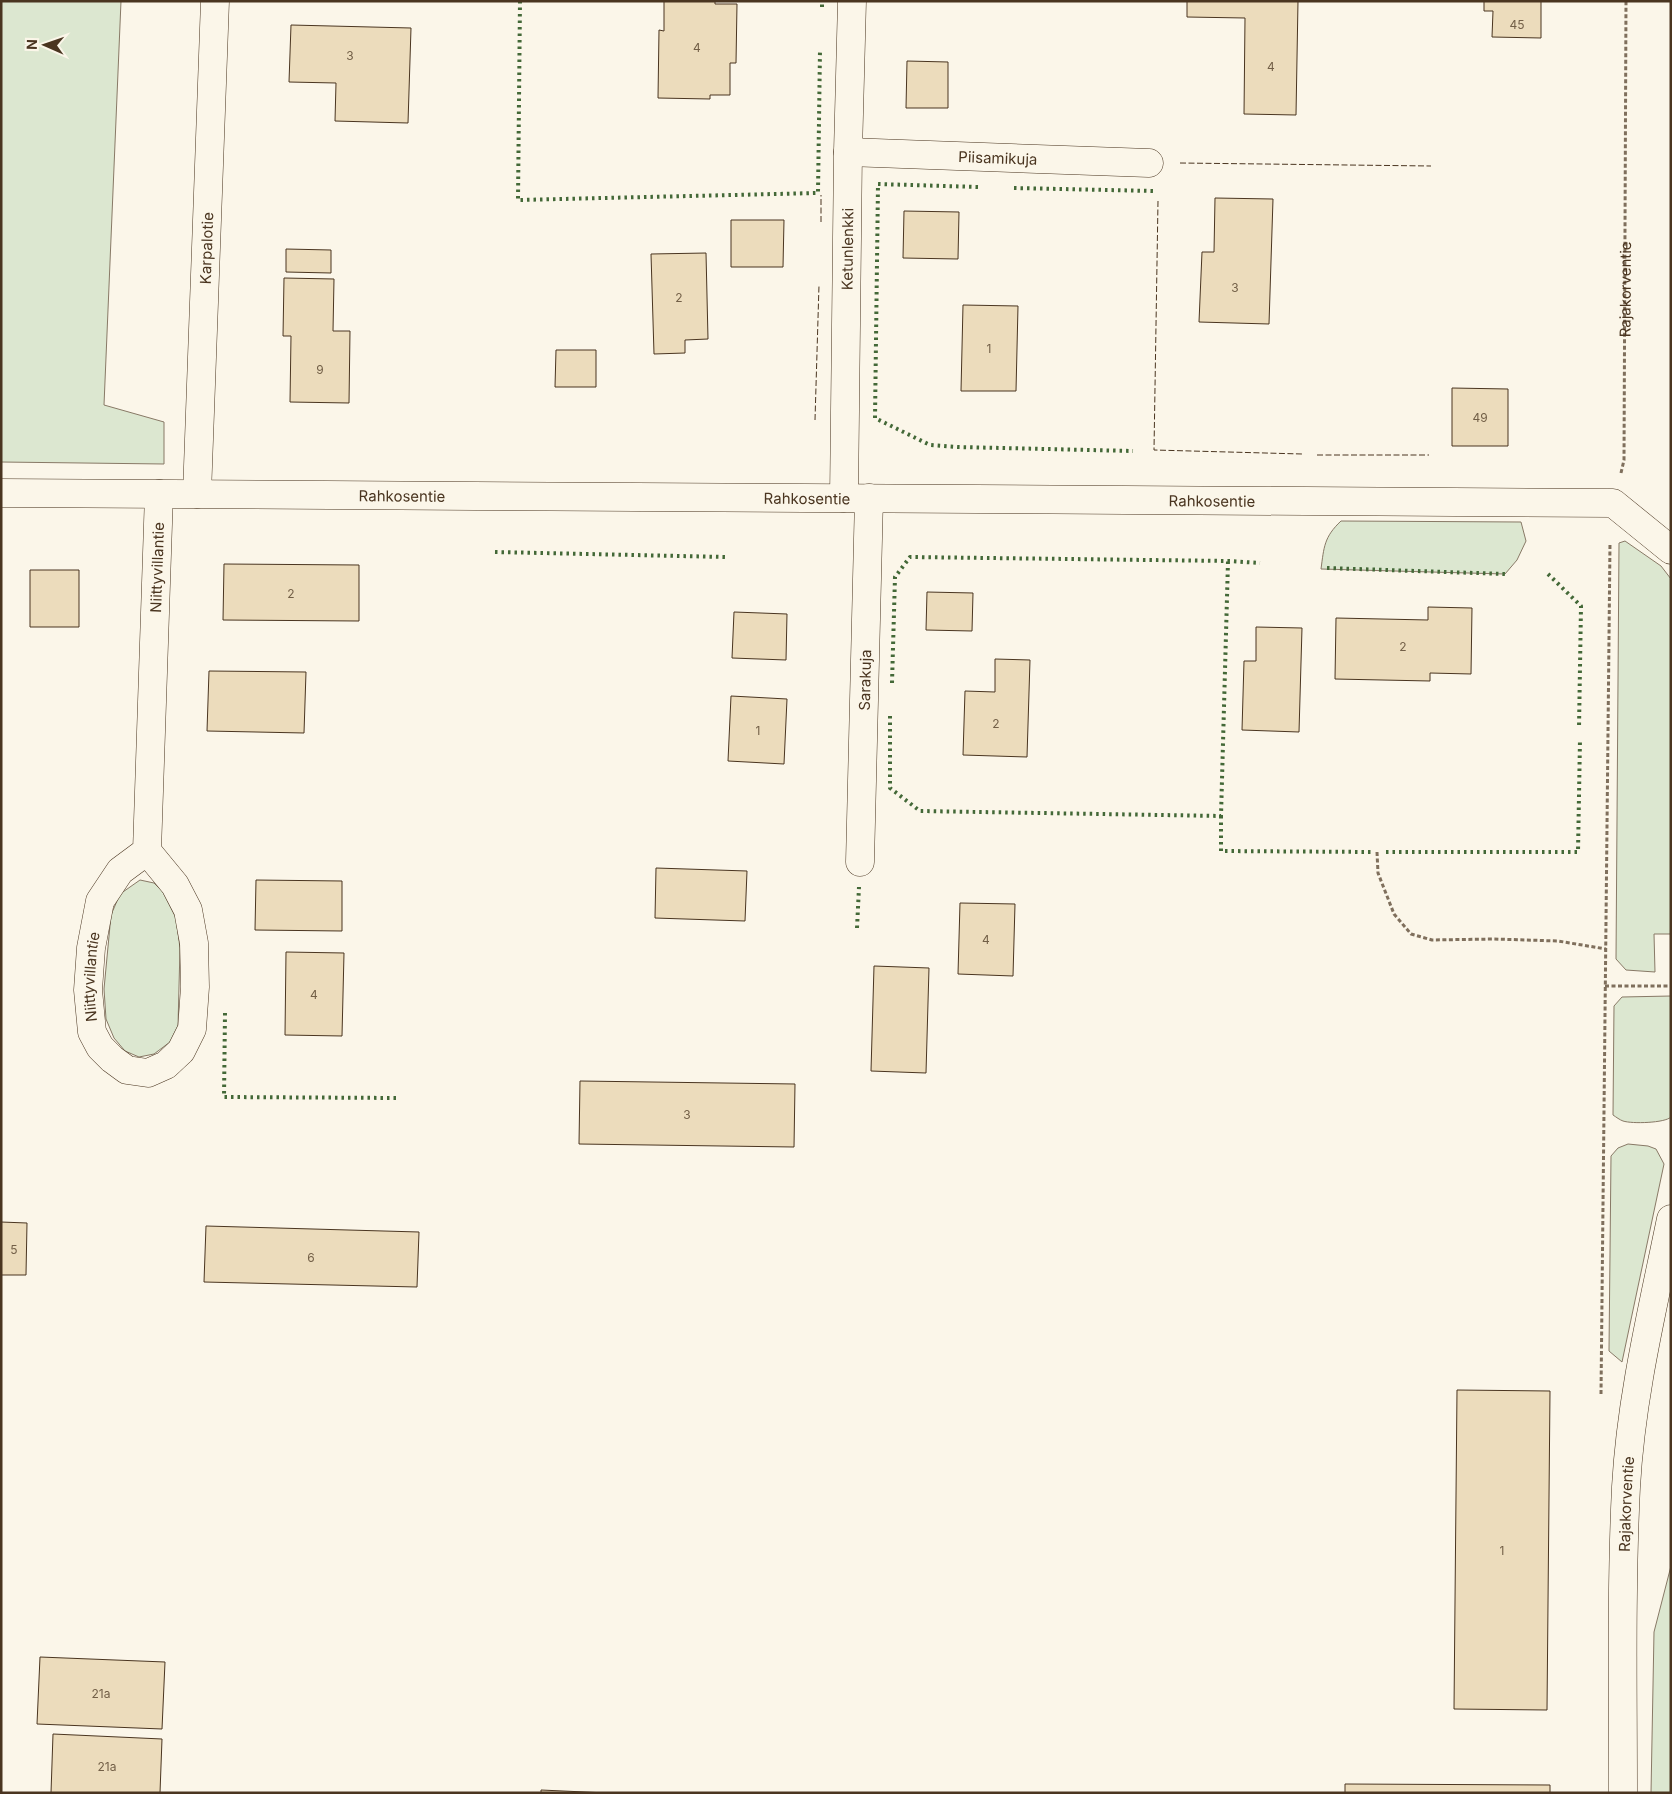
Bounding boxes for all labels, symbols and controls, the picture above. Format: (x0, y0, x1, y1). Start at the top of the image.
house number: 45 (1509, 17, 1525, 32)
north arrow (20, 20, 70, 70)
text: N (23, 39, 40, 50)
house number: 4 (693, 40, 701, 55)
house number: 3 (346, 48, 354, 63)
house number: 4 (1267, 59, 1275, 74)
street label: Piisamikuja (958, 147, 1038, 168)
street label: Ketunlenkki (837, 208, 857, 290)
street label: Karpalotie (195, 212, 217, 285)
street label: Rajakorventie (1615, 241, 1634, 337)
house number: 3 (1231, 280, 1239, 295)
house number: 2 (675, 290, 683, 305)
house number: 1 (987, 341, 991, 356)
house number: 9 (316, 362, 324, 377)
house number: 49 (1472, 410, 1488, 425)
street label: Rahkosentie (359, 486, 445, 505)
street label: Rahkosentie (764, 488, 850, 508)
street label: Rahkosentie (1169, 491, 1255, 510)
street label: Niittyvillantie (146, 522, 168, 613)
house number: 2 (287, 586, 295, 601)
house number: 2 (1399, 639, 1407, 654)
street label: Sarakuja (854, 649, 875, 711)
house number: 2 (992, 716, 1000, 731)
house number: 1 (756, 723, 760, 738)
street label: Niittyvillantie (78, 930, 103, 1023)
house number: 4 (982, 932, 990, 947)
house number: 4 (310, 987, 318, 1002)
house number: 3 (683, 1107, 691, 1122)
house number: 5 (10, 1242, 18, 1257)
house number: 6 (307, 1250, 315, 1265)
street label: Rajakorventie (1614, 1455, 1638, 1552)
house number: 1 (1500, 1543, 1504, 1558)
house number: 21a (92, 1686, 110, 1701)
house number: 21a (98, 1759, 116, 1774)

